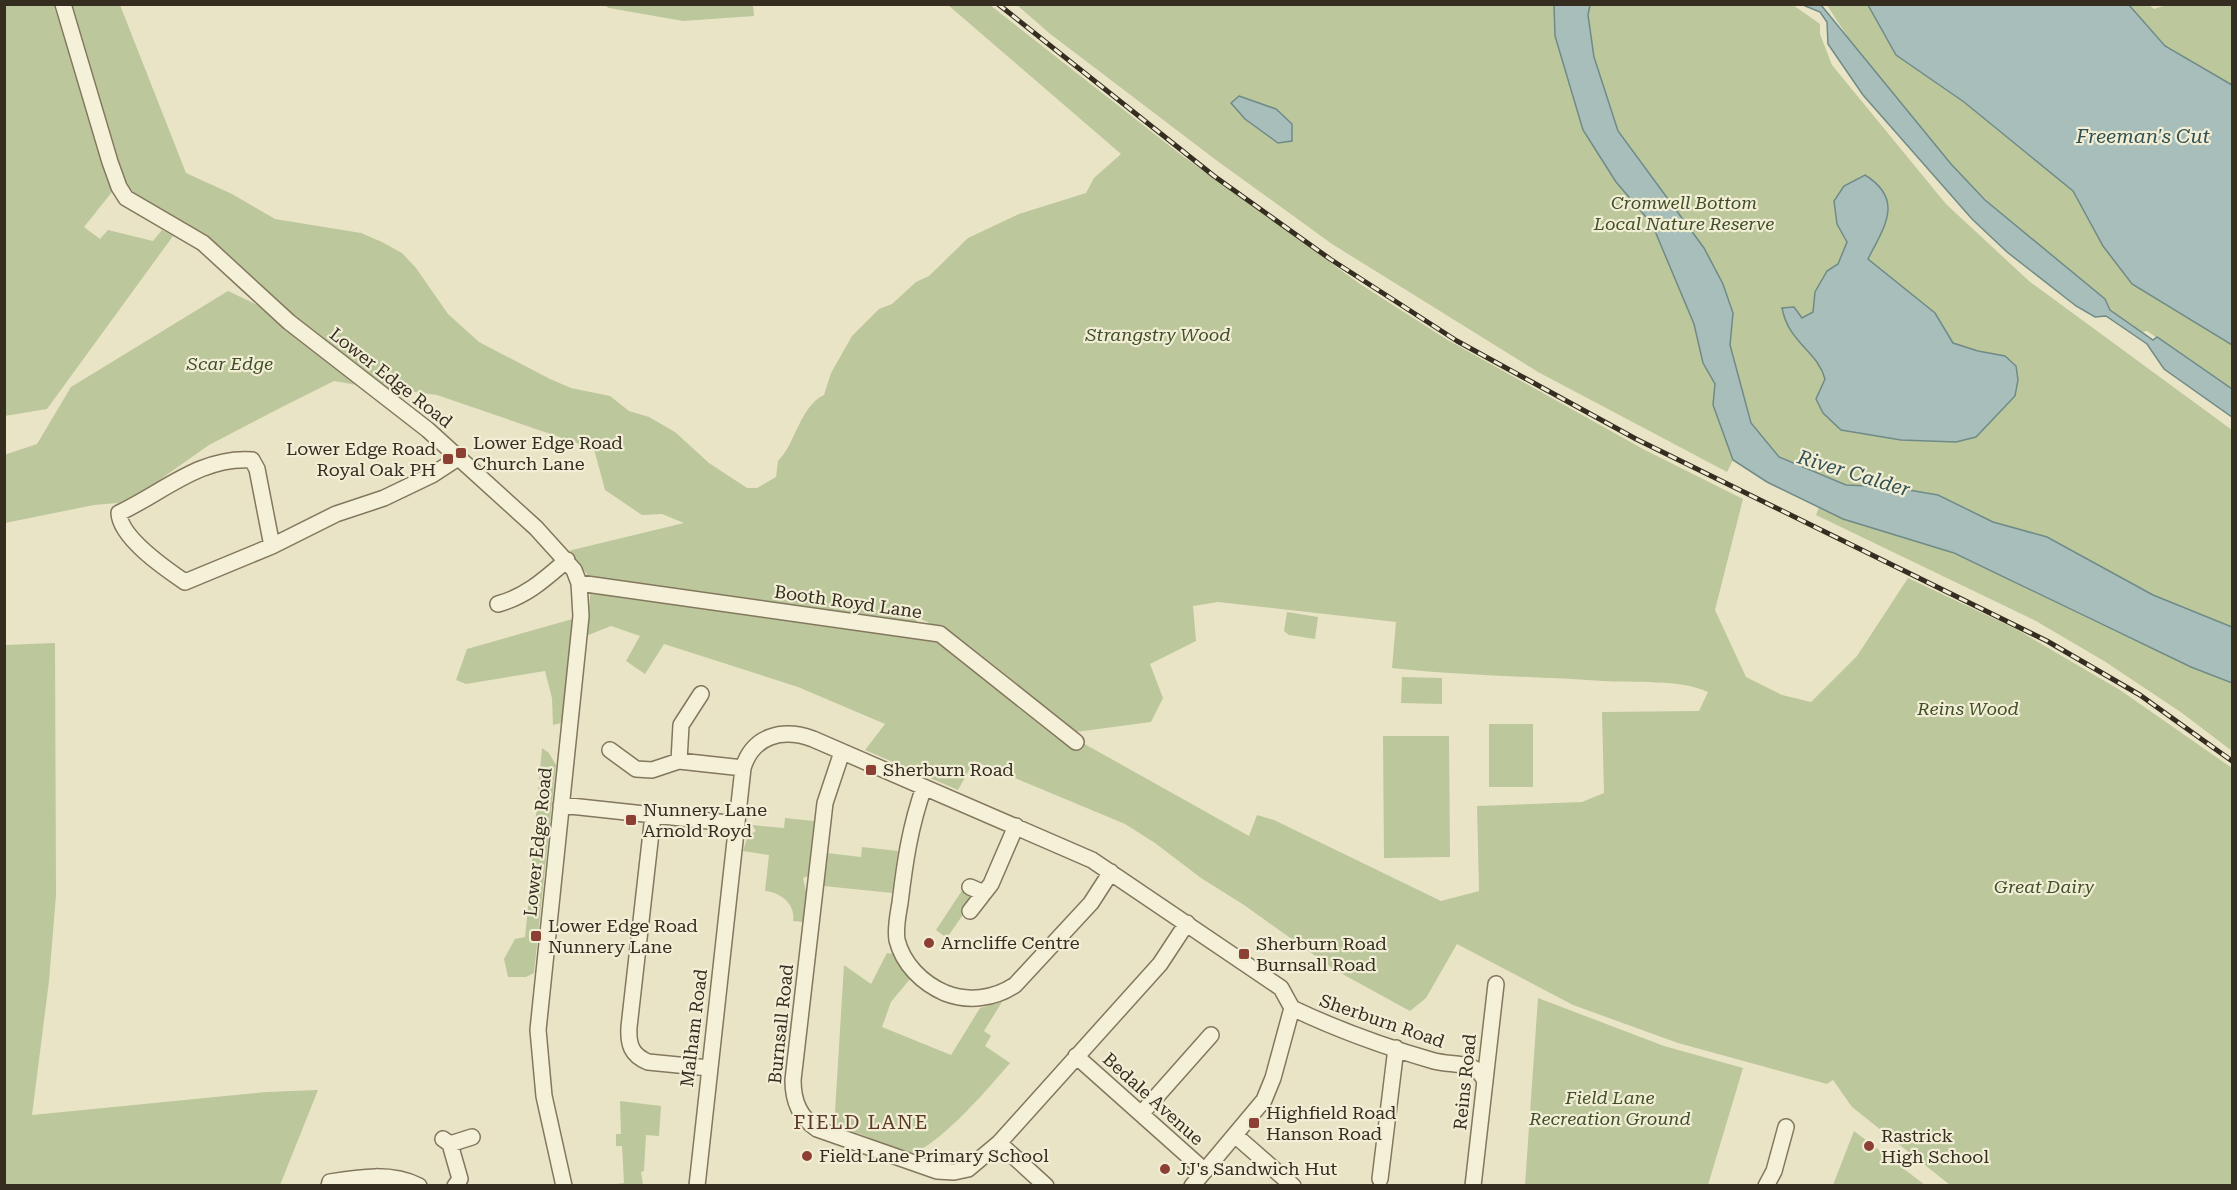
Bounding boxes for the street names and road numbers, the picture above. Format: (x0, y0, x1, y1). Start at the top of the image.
street label: Lower Edge Road (326, 323, 457, 432)
street label: Booth Royd Lane (773, 581, 923, 622)
street label: Lower Edge Road (519, 766, 556, 918)
street label: Burnsall Road (764, 963, 797, 1085)
street label: Malham Road (676, 967, 711, 1088)
street label: Sherburn Road (1317, 989, 1448, 1052)
street label: Reins Road (1449, 1032, 1480, 1131)
street label: Bedale Avenue (1099, 1048, 1208, 1149)

